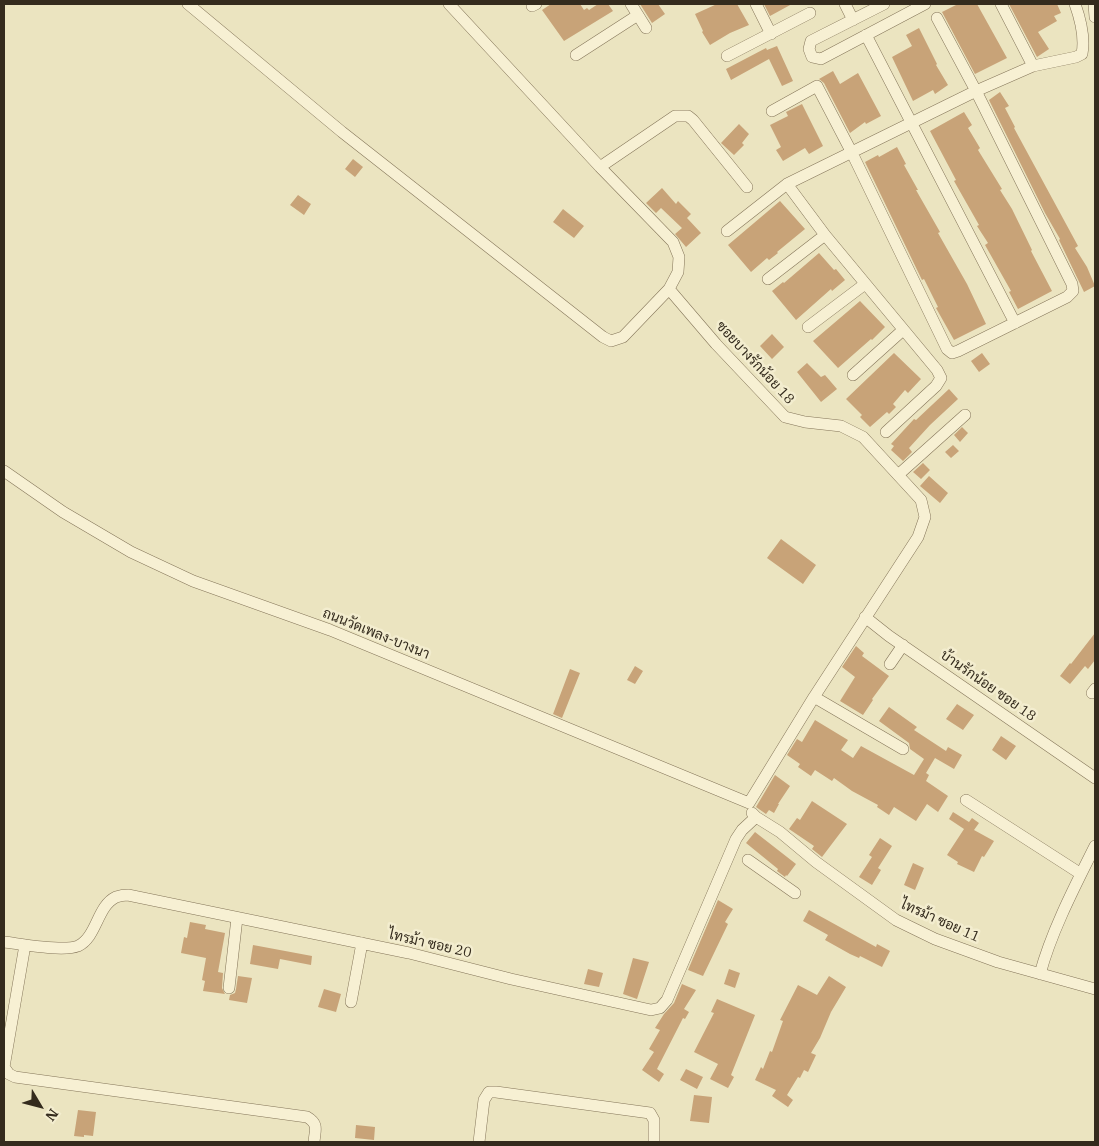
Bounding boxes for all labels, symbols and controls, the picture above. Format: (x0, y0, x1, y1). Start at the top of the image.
street label: ซอยบางรักน้อย 18 (712, 318, 798, 408)
street label: ถนนวัดเพลง-บางนา (320, 605, 432, 663)
street label: บ้านรักน้อย ซอย 18 (937, 647, 1039, 725)
street label: ไทรม้า ซอย 11 (898, 896, 982, 946)
street label: ไทรม้า ซอย 20 (387, 926, 473, 962)
north arrow (15, 1081, 65, 1131)
text: N (41, 1105, 63, 1125)

